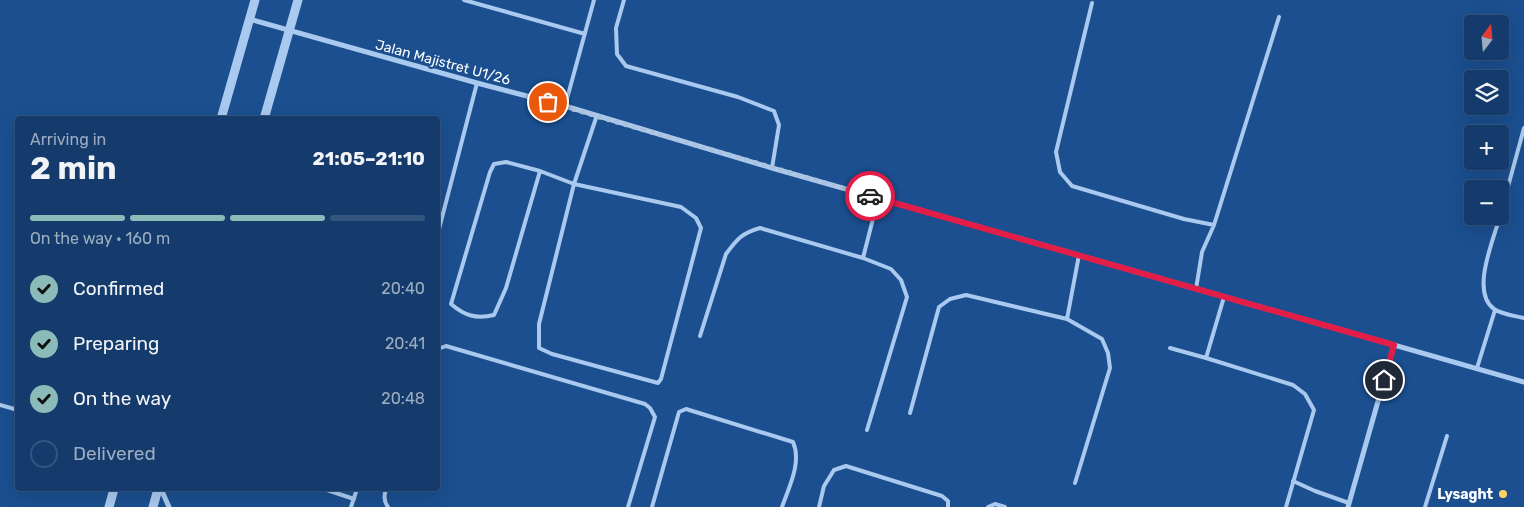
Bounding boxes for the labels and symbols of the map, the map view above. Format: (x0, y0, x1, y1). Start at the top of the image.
north arrow (1464, 15, 1509, 60)
street label: Jalan Majistret U1/26 (374, 36, 512, 89)
pin (527, 81, 569, 123)
courier (845, 171, 895, 221)
pin (1363, 359, 1405, 401)
place label: Lysaght (1437, 486, 1493, 503)
marker: Lysaght (1497, 488, 1509, 500)

